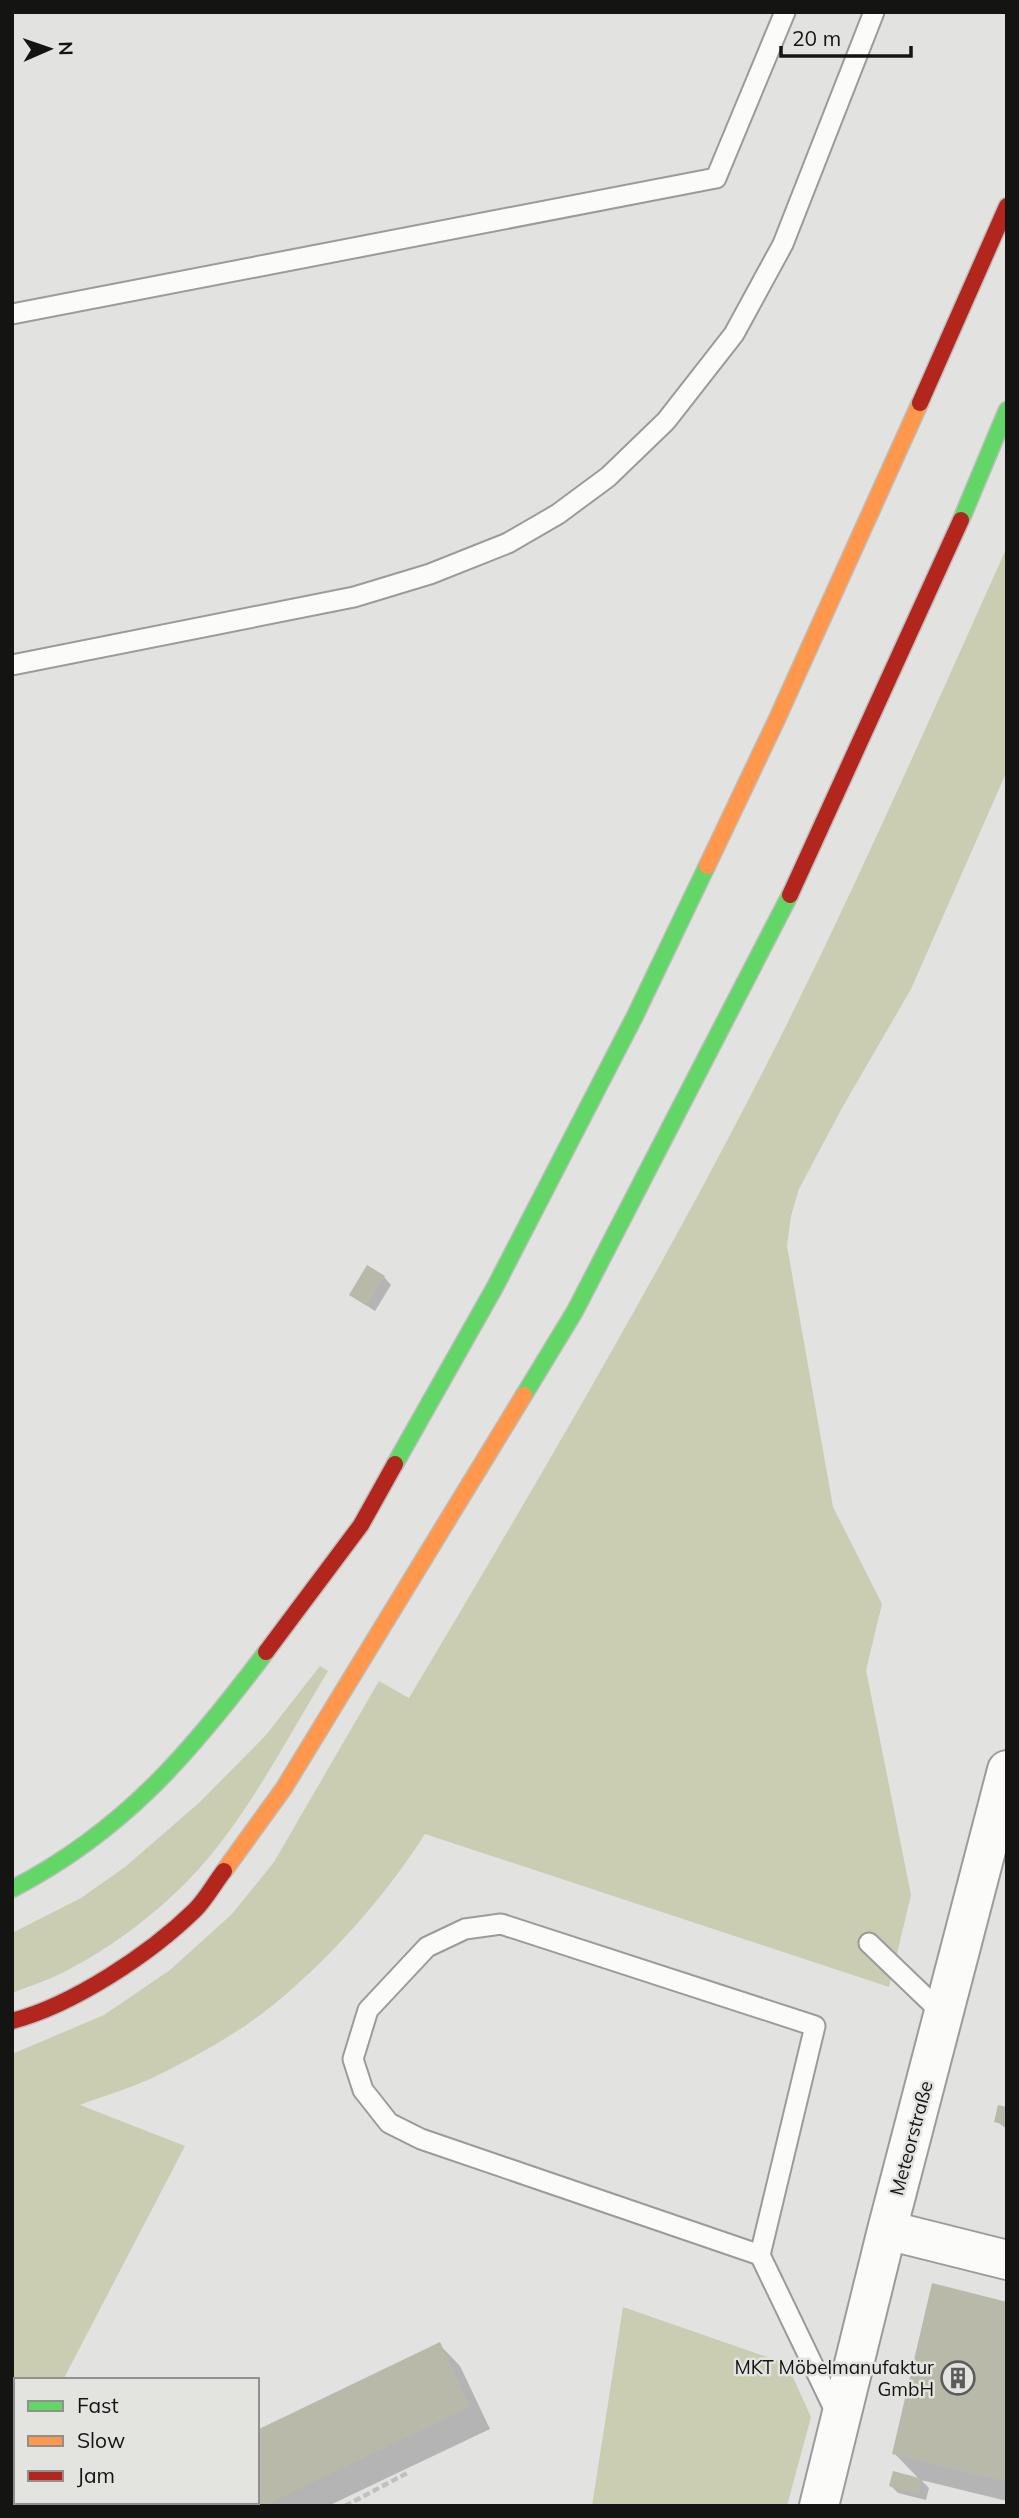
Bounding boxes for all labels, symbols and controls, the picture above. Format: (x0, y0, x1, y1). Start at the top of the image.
north arrow (14, 14, 84, 84)
scale bar (781, 14, 911, 58)
text: 20 m (792, 25, 841, 51)
text: N (54, 41, 78, 56)
street label: Meteorstraße (884, 2078, 938, 2198)
place label: MKT Möbelmanufaktur GmbH (734, 2355, 934, 2401)
building icon: MKT Möbelmanufaktur GmbH (939, 2359, 977, 2397)
legend (14, 2378, 259, 2504)
text: Fast (77, 2392, 119, 2418)
text: Slow (77, 2427, 125, 2453)
text: Jam (77, 2462, 115, 2488)

